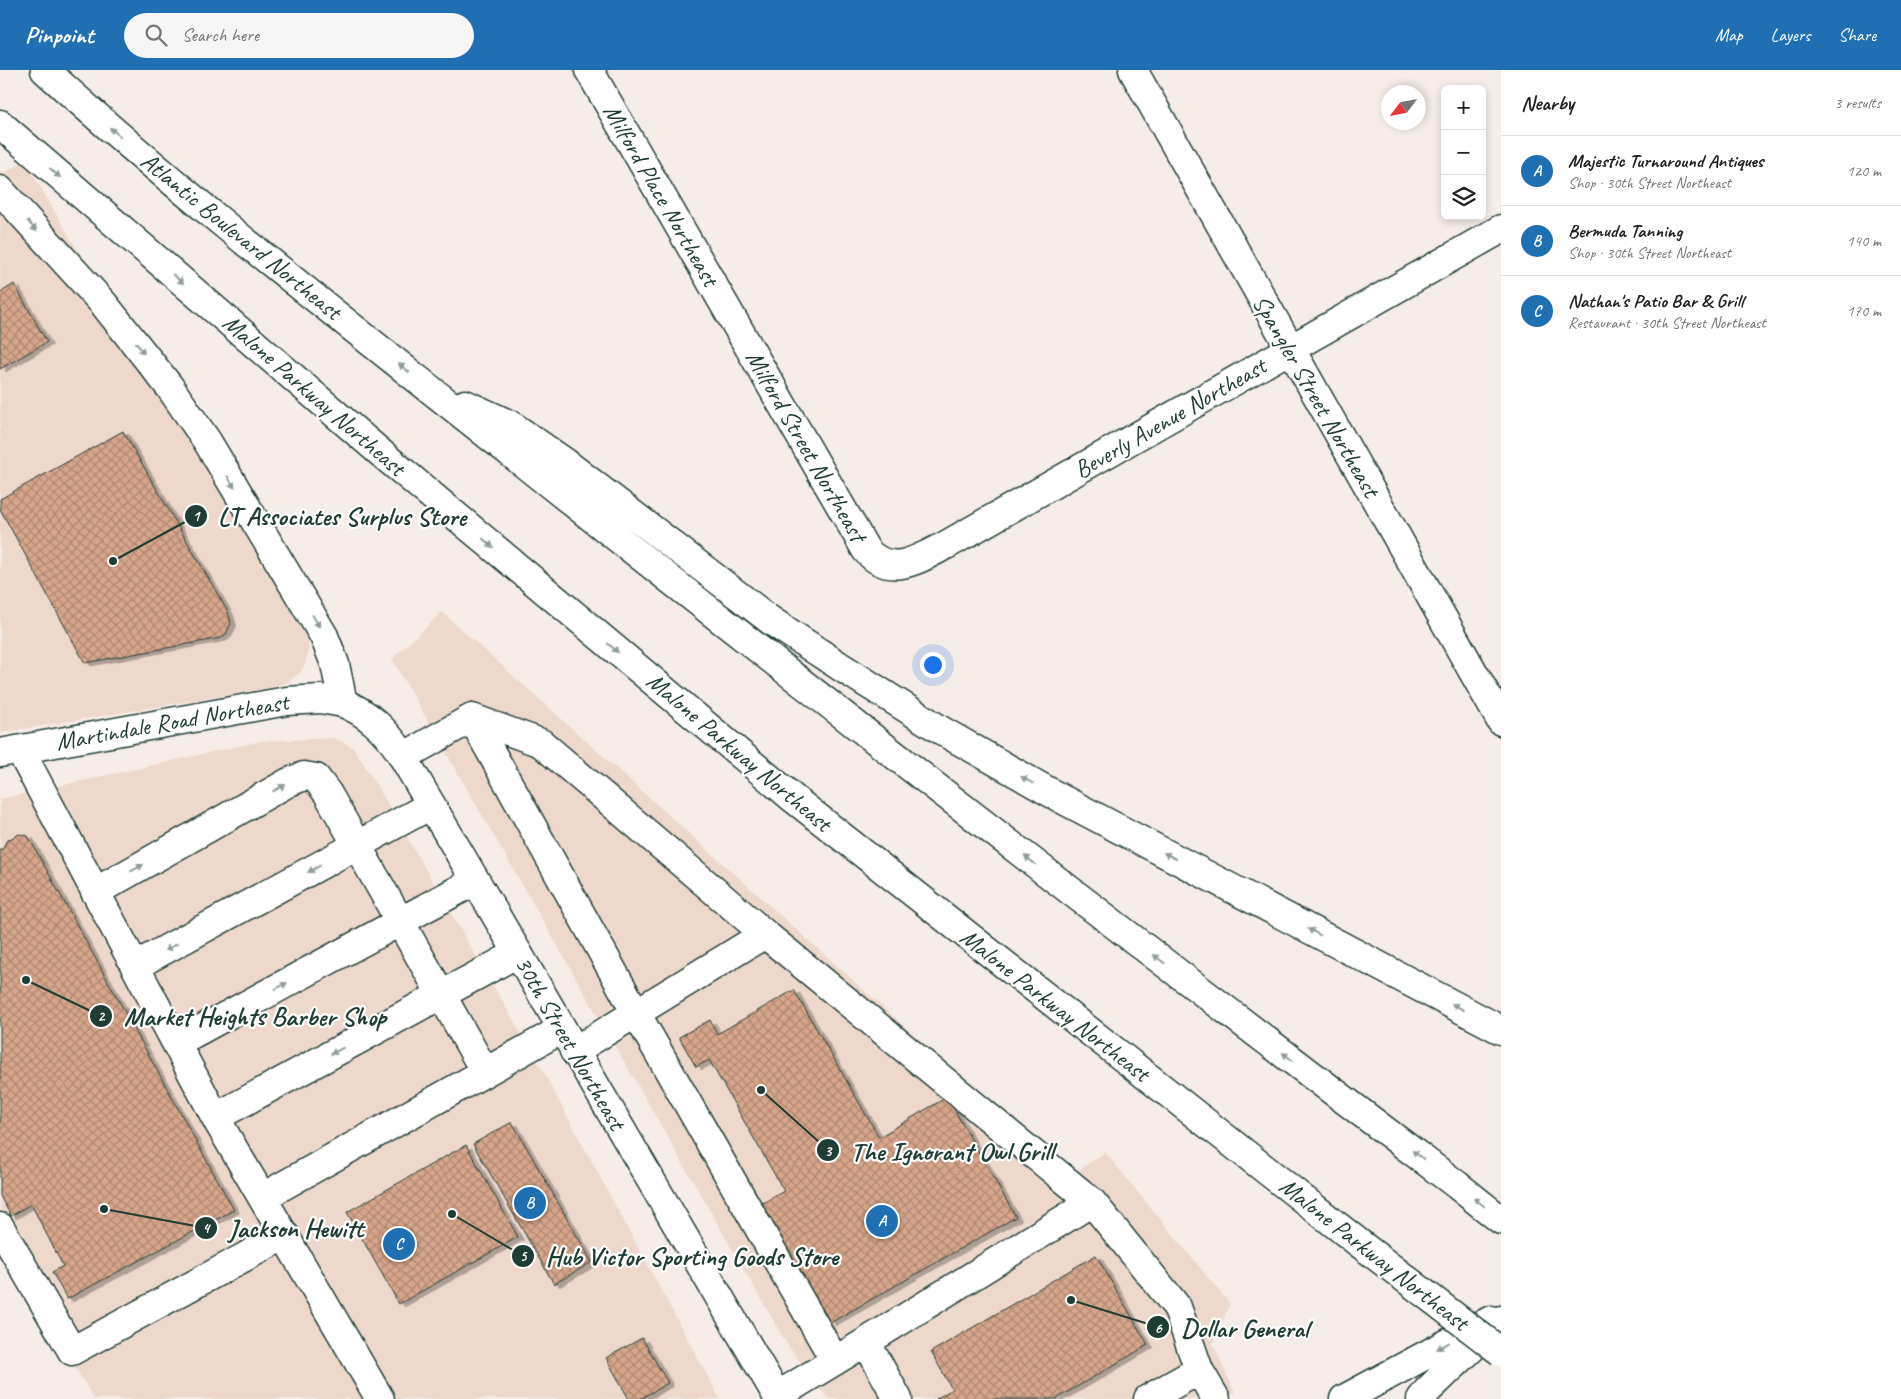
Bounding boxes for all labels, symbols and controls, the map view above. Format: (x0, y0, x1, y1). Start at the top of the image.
search box (124, 13, 474, 58)
text: Pinpoint (25, 20, 94, 50)
icon: search (142, 21, 170, 49)
text: Search here (182, 23, 259, 47)
text: Map (1715, 24, 1743, 46)
text: Layers (1771, 24, 1810, 46)
text: Share (1838, 24, 1876, 46)
north arrow (1381, 85, 1426, 130)
map controls (1441, 85, 1486, 220)
button: + (1441, 85, 1486, 130)
text: Nearby (1521, 90, 1574, 116)
text: 3 results (1834, 93, 1881, 113)
street label: Milford Place Northeast (596, 98, 728, 294)
one-way arrow (109, 127, 121, 138)
button: − (1441, 130, 1486, 175)
street label: Atlantic Boulevard Northeast (134, 145, 350, 329)
text: Majestic Turnaround Antiques (1568, 149, 1763, 173)
text: A (1533, 161, 1541, 181)
text: 120 m (1847, 161, 1881, 181)
one-way arrow (49, 167, 62, 178)
text: Shop · 30th Street Northeast (1568, 173, 1731, 193)
button: layers (1441, 175, 1486, 220)
text: Bermuda Tanning (1568, 219, 1682, 243)
one-way arrow (27, 220, 38, 233)
text: B (1533, 231, 1541, 251)
text: 140 m (1847, 231, 1881, 251)
text: Shop · 30th Street Northeast (1568, 243, 1731, 263)
one-way arrow (172, 273, 185, 284)
street label: Spangler Street Northeast (1245, 289, 1388, 505)
text: Nathan's Patio Bar & Grill (1568, 289, 1743, 313)
text: C (1533, 301, 1541, 321)
text: 170 m (1847, 301, 1881, 321)
street label: Malone Parkway Northeast (216, 307, 414, 485)
text: Restaurant · 30th Street Northeast (1568, 313, 1766, 333)
one-way arrow (134, 342, 145, 355)
street label: Milford Street Northeast (738, 345, 876, 551)
street label: Beverly Avenue Northeast (1068, 349, 1274, 486)
one-way arrow (397, 362, 410, 373)
one-way arrow (227, 476, 236, 489)
callout: LT Associates Surplus Store (183, 495, 476, 536)
text: LT Associates Surplus Store (218, 500, 468, 533)
text: 1 (193, 507, 202, 526)
one-way arrow (481, 538, 494, 549)
one-way arrow (311, 615, 320, 628)
one-way arrow (606, 642, 619, 653)
your location (920, 652, 946, 678)
street label: Malone Parkway Northeast (640, 665, 840, 841)
street label: Martindale Road Northeast (53, 685, 293, 758)
one-way arrow (1020, 775, 1033, 784)
one-way arrow (272, 783, 285, 792)
one-way arrow (1163, 852, 1177, 860)
one-way arrow (1024, 855, 1037, 866)
one-way arrow (131, 863, 144, 872)
one-way arrow (307, 865, 322, 873)
street label: Malone Parkway Northeast (954, 921, 1158, 1091)
one-way arrow (1307, 928, 1321, 936)
one-way arrow (165, 942, 178, 951)
street label: 30th Street Northeast (507, 950, 634, 1138)
one-way arrow (1152, 954, 1166, 964)
one-way arrow (273, 982, 288, 990)
callout: Market Heights Barber Shop (89, 995, 397, 1036)
text: Market Heights Barber Shop (124, 1000, 388, 1033)
one-way arrow (1451, 1003, 1465, 1011)
text: 2 (98, 1007, 106, 1026)
one-way arrow (330, 1047, 344, 1056)
one-way arrow (1281, 1052, 1295, 1062)
callout: The Ignorant Owl Grill (816, 1130, 1063, 1171)
text: The Ignorant Owl Grill (851, 1135, 1058, 1168)
text: 3 (825, 1142, 833, 1161)
one-way arrow (1411, 1150, 1425, 1160)
street label: Malone Parkway Northeast (1273, 1170, 1477, 1340)
pin: B (514, 1184, 546, 1222)
one-way arrow (1473, 1197, 1486, 1208)
pin: A (866, 1202, 898, 1240)
callout: Jackson Hewitt (194, 1208, 374, 1249)
text: Jackson Hewitt (227, 1212, 366, 1245)
text: 4 (203, 1219, 212, 1238)
pin: C (383, 1225, 415, 1263)
callout: Hub Victor Sporting Goods Store (510, 1236, 848, 1277)
text: Hub Victor Sporting Goods Store (546, 1240, 840, 1273)
text: 5 (520, 1247, 528, 1266)
callout: Dollar General (1146, 1307, 1318, 1348)
text: Dollar General (1181, 1312, 1314, 1345)
text: 6 (1154, 1319, 1162, 1338)
one-way arrow (1436, 1341, 1449, 1350)

